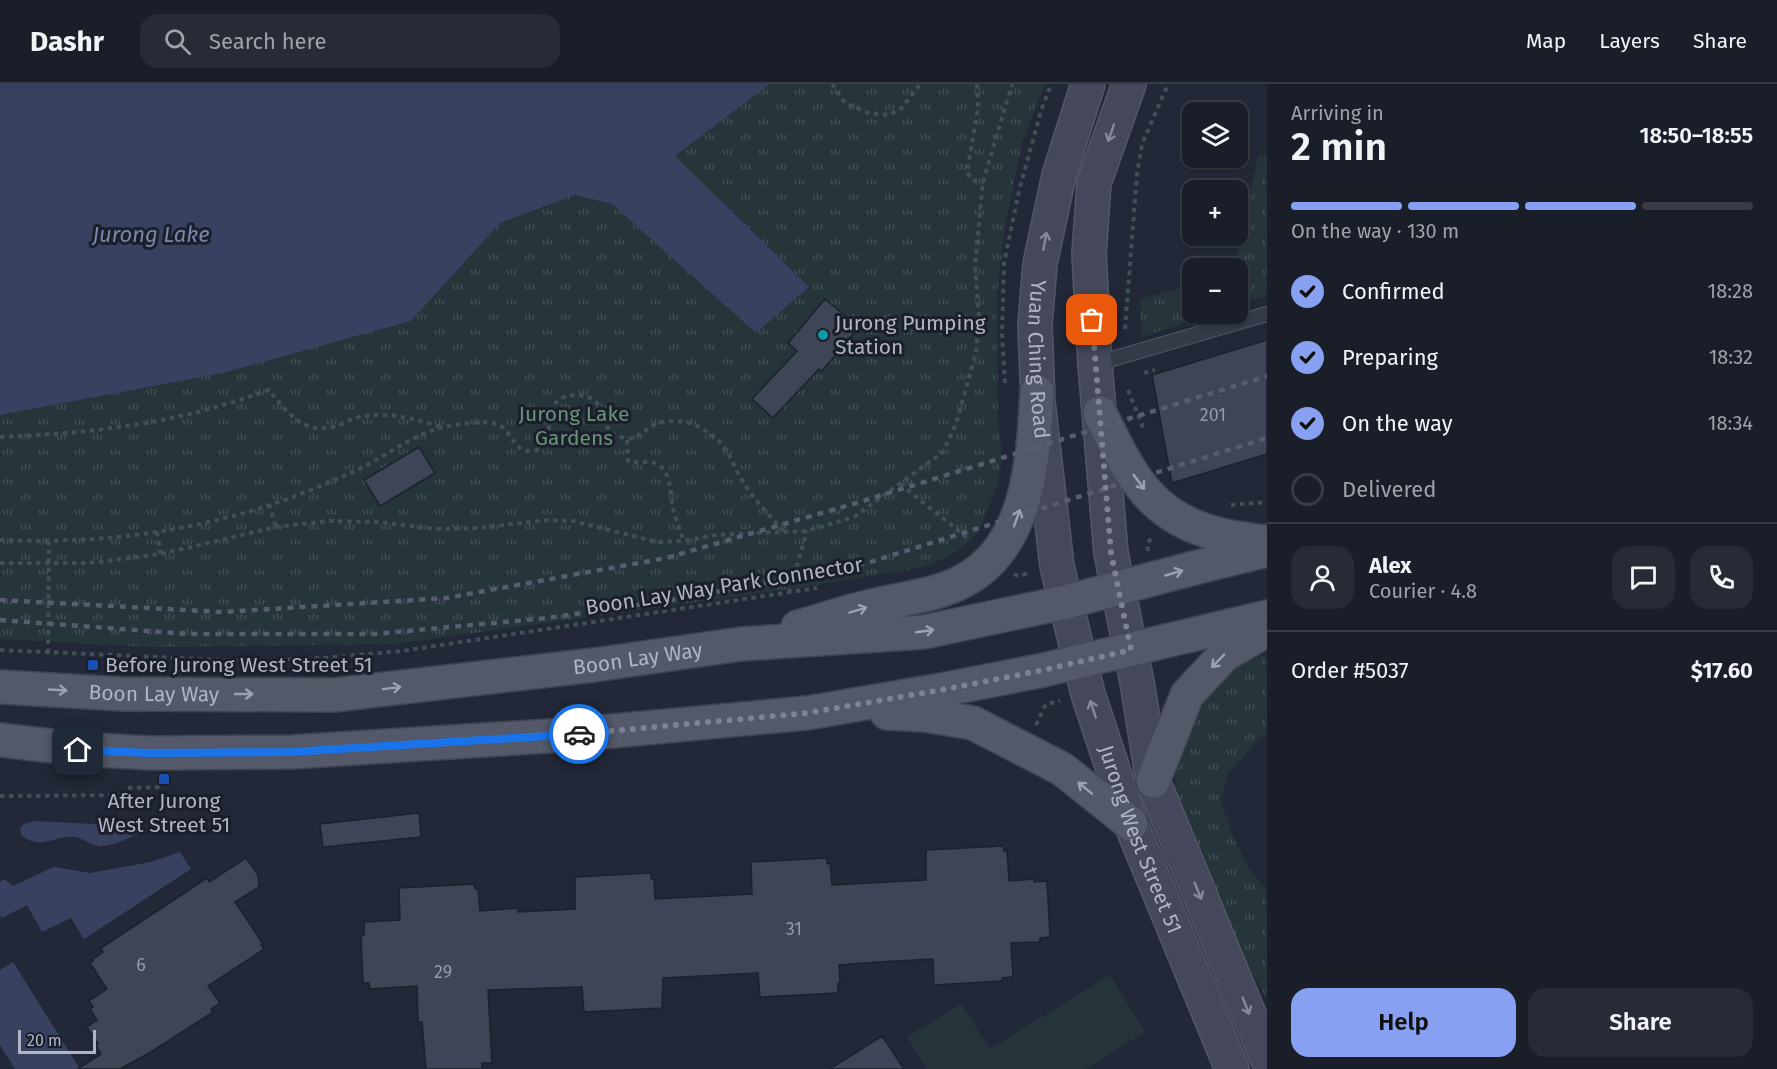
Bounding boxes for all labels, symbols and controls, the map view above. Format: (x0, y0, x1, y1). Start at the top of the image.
search box (140, 14, 560, 68)
text: Dashr (30, 25, 104, 58)
icon: search (161, 25, 194, 58)
text: Search here (209, 28, 326, 55)
text: Map (1526, 28, 1566, 54)
text: Layers (1599, 28, 1660, 54)
text: Share (1693, 28, 1747, 54)
text: Arriving in (1291, 101, 1384, 125)
map controls (1182, 102, 1248, 324)
button: layers (1182, 102, 1248, 168)
text: 18:50–18:55 (1640, 122, 1753, 149)
one-way arrow (1105, 123, 1116, 142)
text: 2 min (1291, 124, 1387, 170)
button: + (1182, 180, 1248, 246)
text: On the way · 130 m (1291, 219, 1459, 243)
water label: Jurong Lake (91, 221, 210, 248)
one-way arrow (1040, 231, 1051, 251)
button: − (1182, 258, 1248, 324)
icon: check (1291, 275, 1324, 308)
text: Confirmed (1342, 278, 1445, 305)
street label: Yuan Ching Road (1022, 279, 1055, 440)
text: 18:28 (1708, 279, 1753, 303)
pin (1066, 294, 1117, 345)
icon: bag (1075, 303, 1108, 336)
place label: Jurong Pumping Station (835, 310, 986, 360)
marker: Jurong Pumping Station (816, 328, 830, 342)
icon: check (1291, 341, 1324, 374)
text: Preparing (1342, 344, 1438, 371)
text: 18:32 (1709, 345, 1753, 369)
park label: Jurong Lake Gardens (519, 401, 629, 451)
house number: 201 (1200, 404, 1226, 426)
icon: check (1291, 407, 1324, 440)
text: On the way (1342, 410, 1453, 437)
text: 18:34 (1708, 411, 1753, 435)
one-way arrow (1132, 474, 1145, 490)
text: Delivered (1342, 476, 1437, 503)
one-way arrow (1012, 509, 1023, 527)
button: person (1291, 546, 1354, 609)
button: chat (1612, 546, 1675, 609)
button: phone (1690, 546, 1753, 609)
street label: Boon Lay Way Park Connector (584, 551, 864, 621)
text: Alex (1369, 552, 1412, 579)
one-way arrow (1164, 567, 1183, 578)
text: Courier · 4.8 (1369, 579, 1477, 603)
one-way arrow (848, 604, 867, 615)
one-way arrow (915, 626, 935, 637)
street label: Boon Lay Way (571, 637, 705, 680)
place label: Before Jurong West Street 51 (105, 652, 373, 678)
one-way arrow (1211, 654, 1226, 669)
text: Order #5037 (1291, 657, 1409, 684)
text: $17.60 (1691, 657, 1753, 684)
marker: Before Jurong West Street 51 (86, 658, 100, 672)
street label: Boon Lay Way (88, 679, 220, 707)
one-way arrow (382, 682, 402, 693)
one-way arrow (48, 685, 68, 696)
one-way arrow (233, 688, 253, 700)
one-way arrow (1087, 700, 1098, 719)
courier (549, 704, 609, 764)
icon: car (563, 718, 596, 751)
pin (52, 724, 103, 775)
icon: home (61, 733, 94, 766)
street label: Jurong West Street 51 (1093, 742, 1188, 938)
marker: After Jurong West Street 51 (157, 772, 171, 786)
one-way arrow (1078, 781, 1094, 794)
place label: After Jurong West Street 51 (98, 788, 230, 838)
one-way arrow (1193, 881, 1204, 899)
house number: 31 (786, 918, 802, 940)
house number: 6 (136, 954, 146, 976)
house number: 29 (434, 961, 452, 983)
button: Help (1291, 988, 1516, 1057)
button: Share (1528, 988, 1753, 1057)
one-way arrow (1241, 996, 1252, 1015)
scale bar (18, 1027, 96, 1054)
text: 20 m (27, 1031, 62, 1050)

